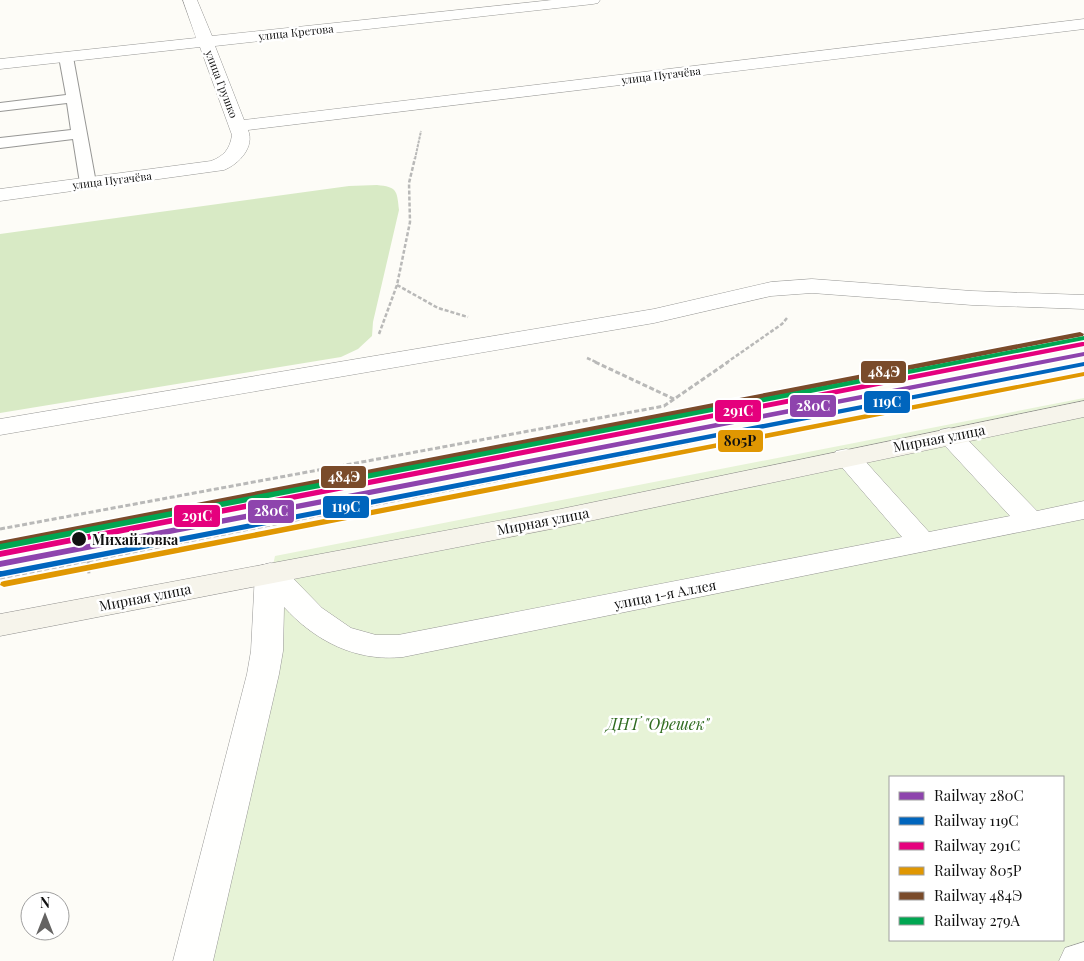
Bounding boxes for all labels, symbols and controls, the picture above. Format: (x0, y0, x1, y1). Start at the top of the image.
street label: улица Кретова (257, 21, 335, 44)
street label: улица Грушко (202, 47, 242, 120)
street label: улица Пугачёва (620, 63, 702, 87)
street label: улица Пугачёва (71, 168, 153, 192)
line badge: 484Э (860, 360, 907, 384)
text: 484Э (868, 362, 900, 381)
line badge: 119С (863, 390, 911, 414)
text: 119С (873, 392, 901, 411)
line badge: 280С (789, 394, 837, 418)
text: 280С (796, 396, 830, 415)
line badge: 291С (714, 399, 762, 423)
text: 291С (723, 401, 753, 420)
street label: Мирная улица (891, 420, 987, 456)
line badge: 805Р (717, 429, 764, 453)
text: 805Р (724, 431, 756, 450)
line badge: 484Э (320, 465, 367, 489)
text: 484Э (328, 467, 360, 486)
line badge: 119С (322, 495, 370, 519)
text: 119С (332, 497, 360, 516)
line badge: 280С (247, 499, 295, 524)
text: 280С (254, 501, 288, 520)
street label: Мирная улица (495, 503, 591, 539)
line badge: 291С (173, 504, 221, 528)
text: 291С (182, 506, 212, 525)
marker: Михайловка (70, 530, 88, 548)
place label: Михайловка (92, 530, 179, 549)
street label: улица 1-я Аллея (611, 575, 718, 613)
street label: Мирная улица (97, 579, 193, 615)
park label: ДНТ "Орешек" (604, 713, 710, 734)
legend (889, 776, 1064, 941)
text: Railway 280С (934, 785, 1024, 805)
text: Railway 119С (934, 810, 1019, 830)
text: Railway 291С (934, 835, 1020, 855)
text: Railway 805Р (934, 860, 1022, 880)
text: Railway 484Э (934, 885, 1022, 905)
north arrow (20, 891, 70, 941)
text: N (40, 893, 50, 912)
text: Railway 279А (934, 910, 1021, 930)

